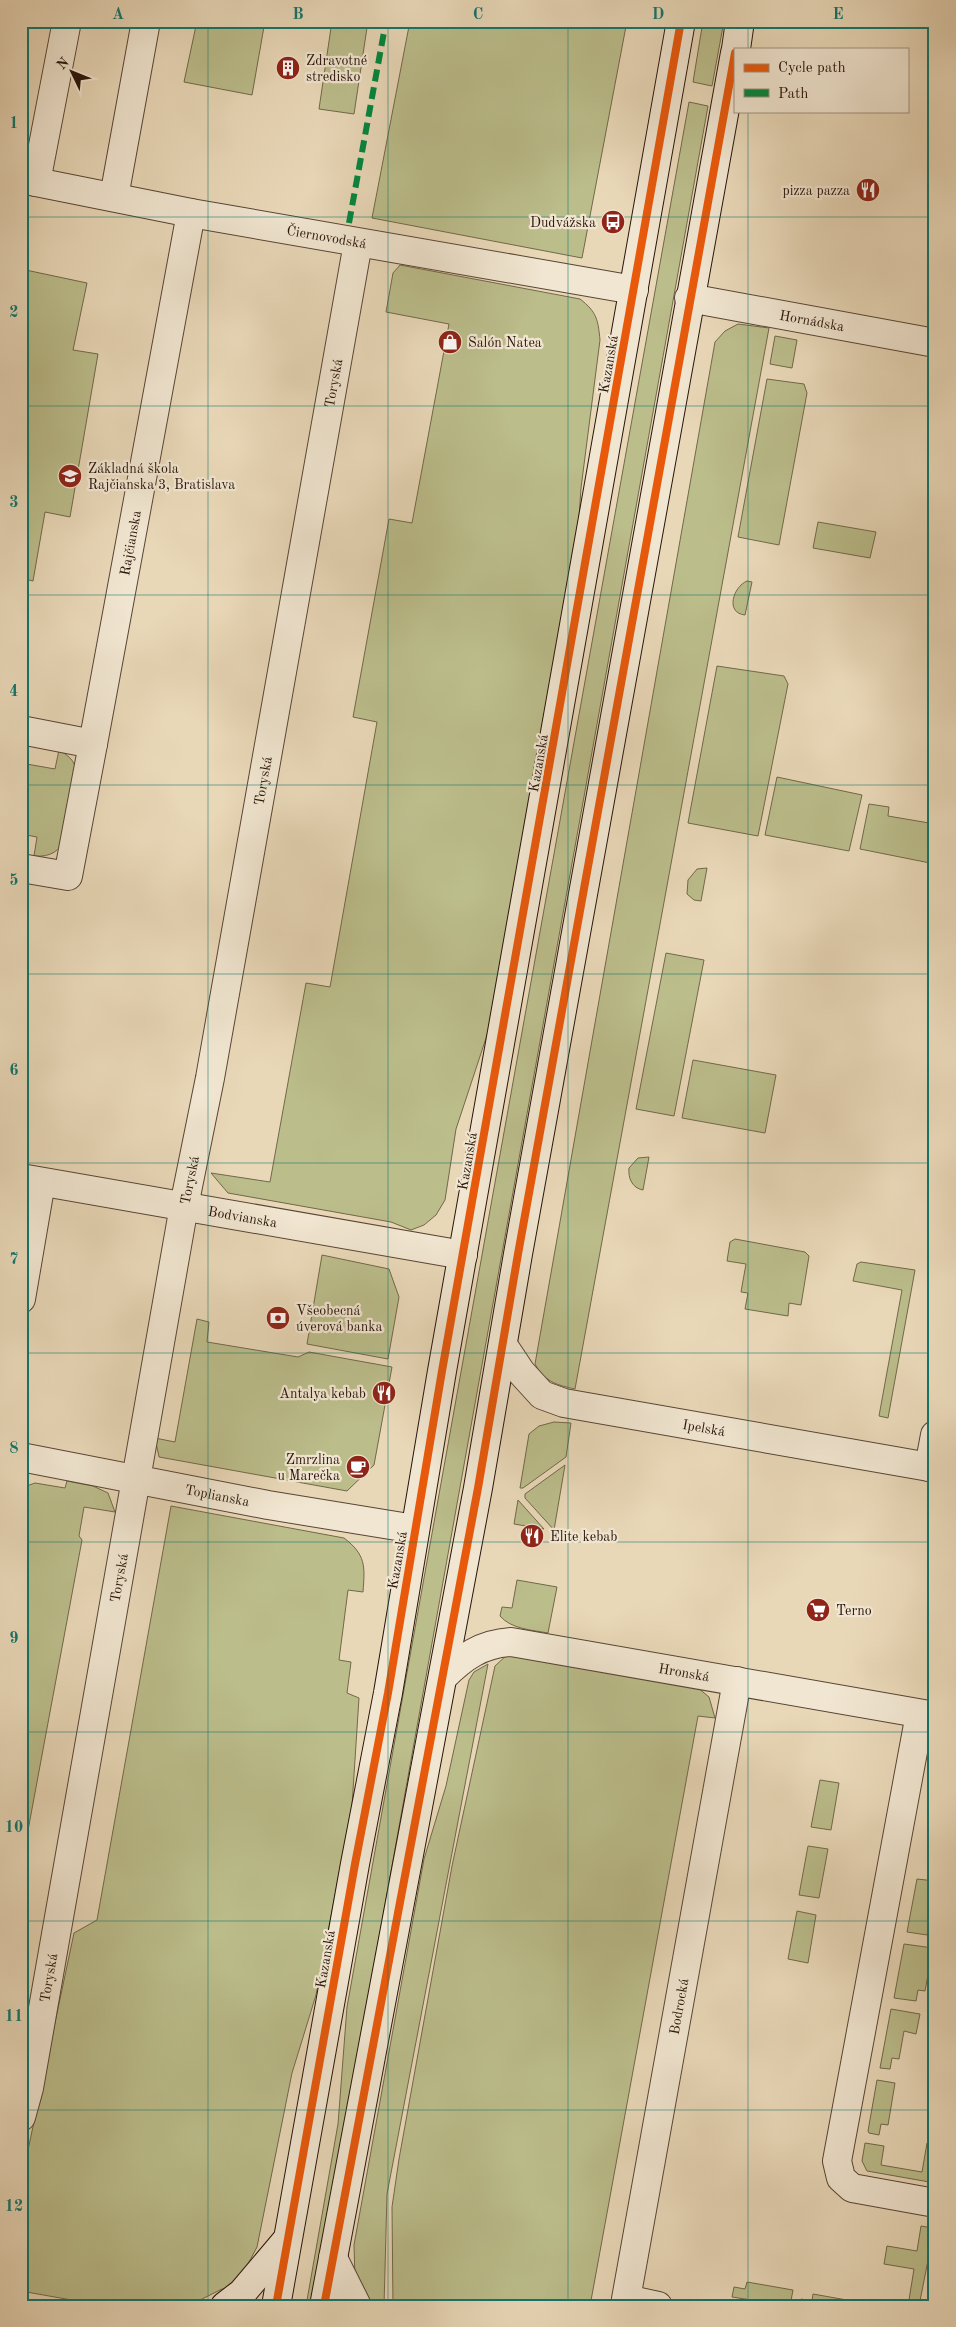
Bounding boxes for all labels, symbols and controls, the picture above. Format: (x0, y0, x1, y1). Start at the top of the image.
text: A (112, 7, 124, 23)
text: B (292, 7, 304, 23)
text: C (473, 7, 483, 23)
text: D (652, 7, 664, 23)
text: E (832, 7, 844, 23)
north arrow (48, 48, 98, 98)
legend (734, 48, 908, 112)
place label: Zdravotné stredisko (306, 54, 367, 84)
text: N (54, 55, 72, 73)
building icon: Zdravotné stredisko (275, 55, 301, 81)
text: Cycle path (778, 61, 846, 76)
text: Path (778, 87, 808, 102)
text: 1 (9, 116, 19, 132)
restaurant icon: pizza pazza (855, 177, 881, 203)
place label: pizza pazza (782, 184, 850, 198)
bus stop icon: Dudvážska (600, 209, 626, 235)
place label: Dudvážska (530, 216, 596, 230)
street label: Čiernovodská (286, 221, 367, 251)
text: 2 (9, 305, 19, 321)
street label: Hornádska (778, 309, 845, 334)
shop icon: Salón Natea (437, 329, 463, 355)
street label: Kazanská (597, 334, 621, 394)
place label: Salón Natea (468, 336, 542, 350)
street label: Toryská (323, 358, 345, 409)
place label: Základná škola Rajčianska 3, Bratislava (88, 462, 235, 492)
school or university icon: Základná škola Rajčianska 3, Bratislava (57, 463, 83, 489)
text: 3 (9, 495, 19, 511)
street label: Rajčianska (118, 509, 144, 577)
text: 4 (9, 684, 19, 700)
street label: Kazanská (527, 733, 551, 793)
street label: Toryská (252, 755, 275, 807)
text: 5 (9, 873, 19, 889)
text: 6 (9, 1063, 19, 1079)
street label: Kazanská (456, 1131, 480, 1191)
street label: Toryská (178, 1155, 202, 1206)
street label: Bodvianska (207, 1205, 278, 1231)
text: 7 (9, 1252, 19, 1268)
place label: Všeobecná úverová banka (296, 1304, 382, 1334)
bank icon: Všeobecná úverová banka (265, 1305, 291, 1331)
restaurant icon: Antalya kebab (371, 1380, 397, 1406)
place label: Antalya kebab (279, 1387, 366, 1401)
street label: Ipelská (681, 1418, 726, 1439)
text: 8 (9, 1441, 19, 1457)
place label: Zmrzlina u Marečka (277, 1453, 340, 1483)
cafe icon: Zmrzlina u Marečka (345, 1454, 371, 1480)
street label: Toplianska (184, 1483, 251, 1509)
restaurant icon: Elite kebab (519, 1523, 545, 1549)
street label: Kazanská (386, 1530, 410, 1590)
place label: Elite kebab (550, 1530, 617, 1544)
street label: Toryská (108, 1552, 131, 1604)
supermarket icon: Terno (805, 1597, 831, 1623)
place label: Terno (836, 1604, 872, 1618)
text: 9 (9, 1631, 19, 1647)
street label: Hronská (657, 1662, 710, 1685)
text: 10 (5, 1820, 23, 1836)
street label: Kazanská (314, 1929, 338, 1989)
street label: Toryská (38, 1952, 61, 2004)
street label: Bodrocká (668, 1977, 691, 2036)
text: 11 (5, 2009, 23, 2025)
text: 12 (5, 2199, 23, 2215)

